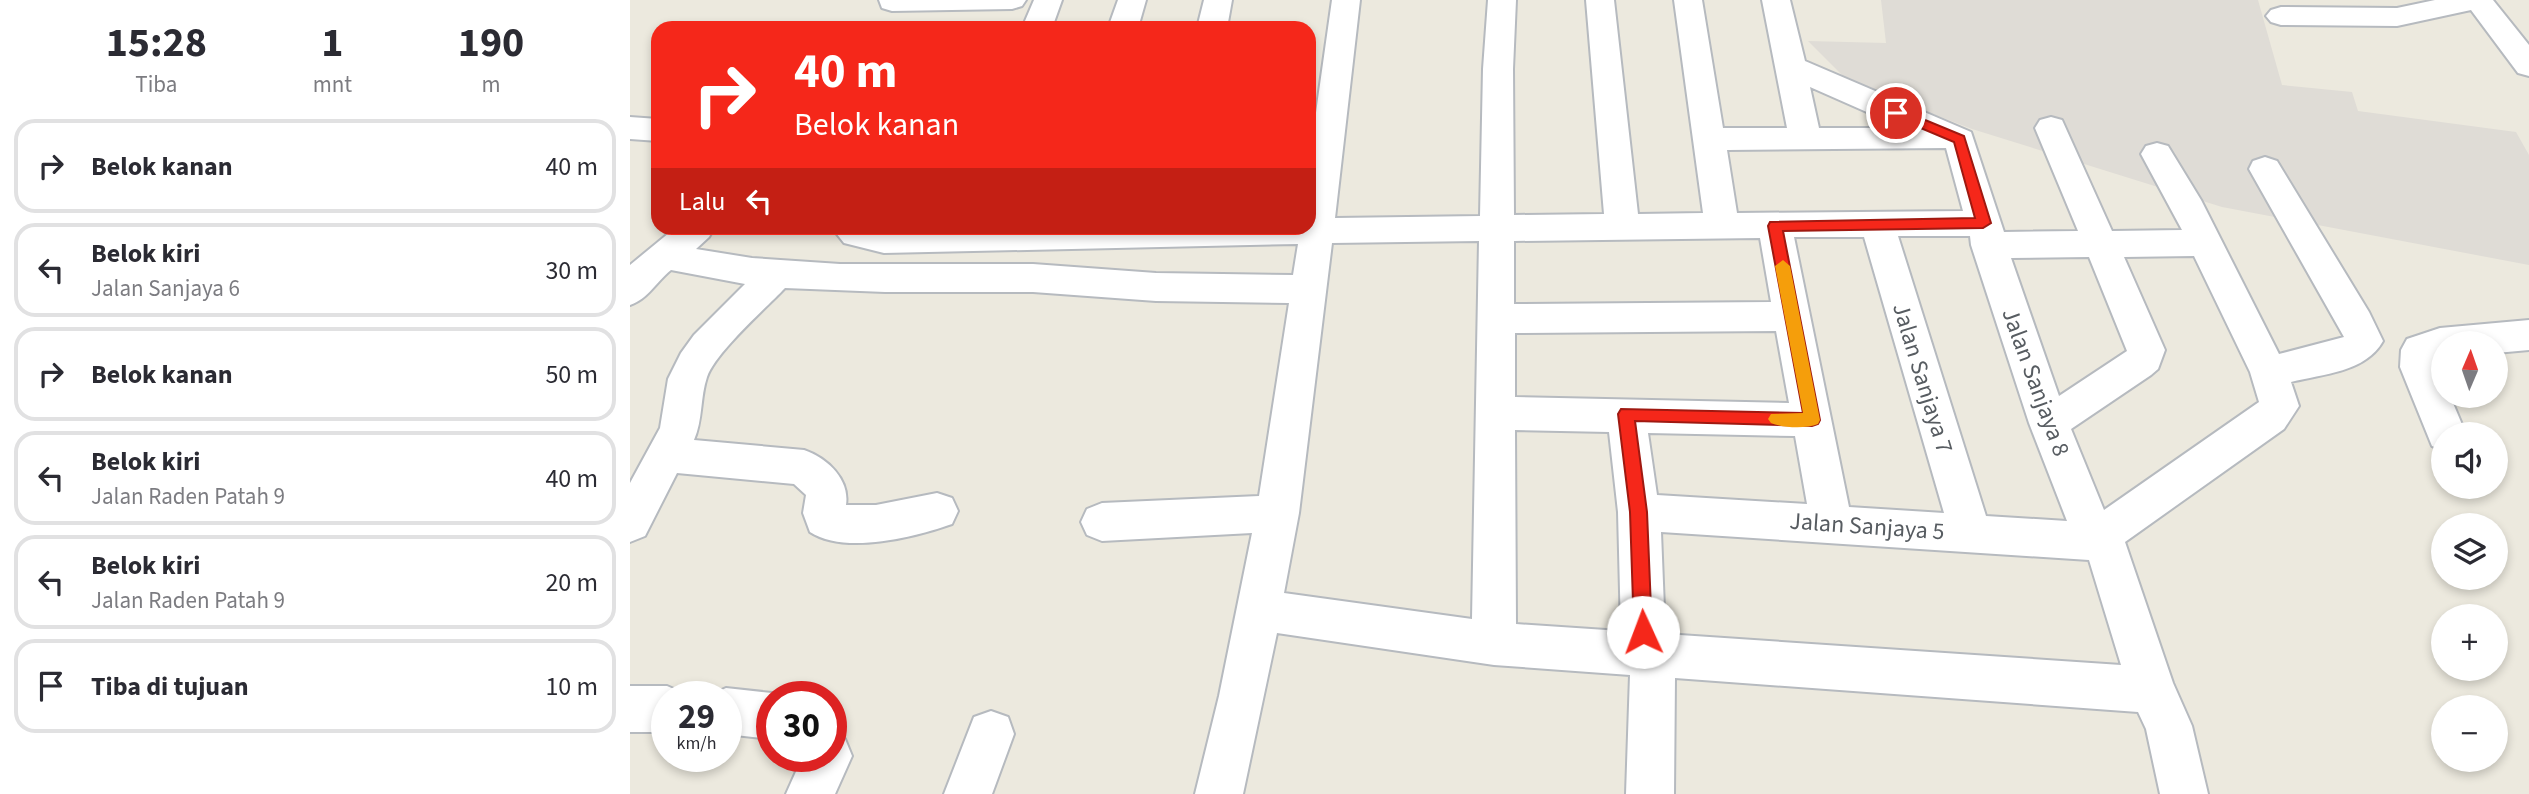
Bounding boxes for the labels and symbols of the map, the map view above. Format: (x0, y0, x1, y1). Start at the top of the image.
pin (1866, 83, 1926, 143)
street label: Jalan Sanjaya 7 (1883, 299, 1962, 458)
street label: Jalan Sanjaya 8 (1993, 303, 2079, 461)
north arrow (2431, 331, 2508, 408)
street label: Jalan Sanjaya 5 (1788, 504, 1946, 549)
position arrow (1606, 595, 1680, 669)
speed limit sign: 30 (756, 681, 847, 772)

